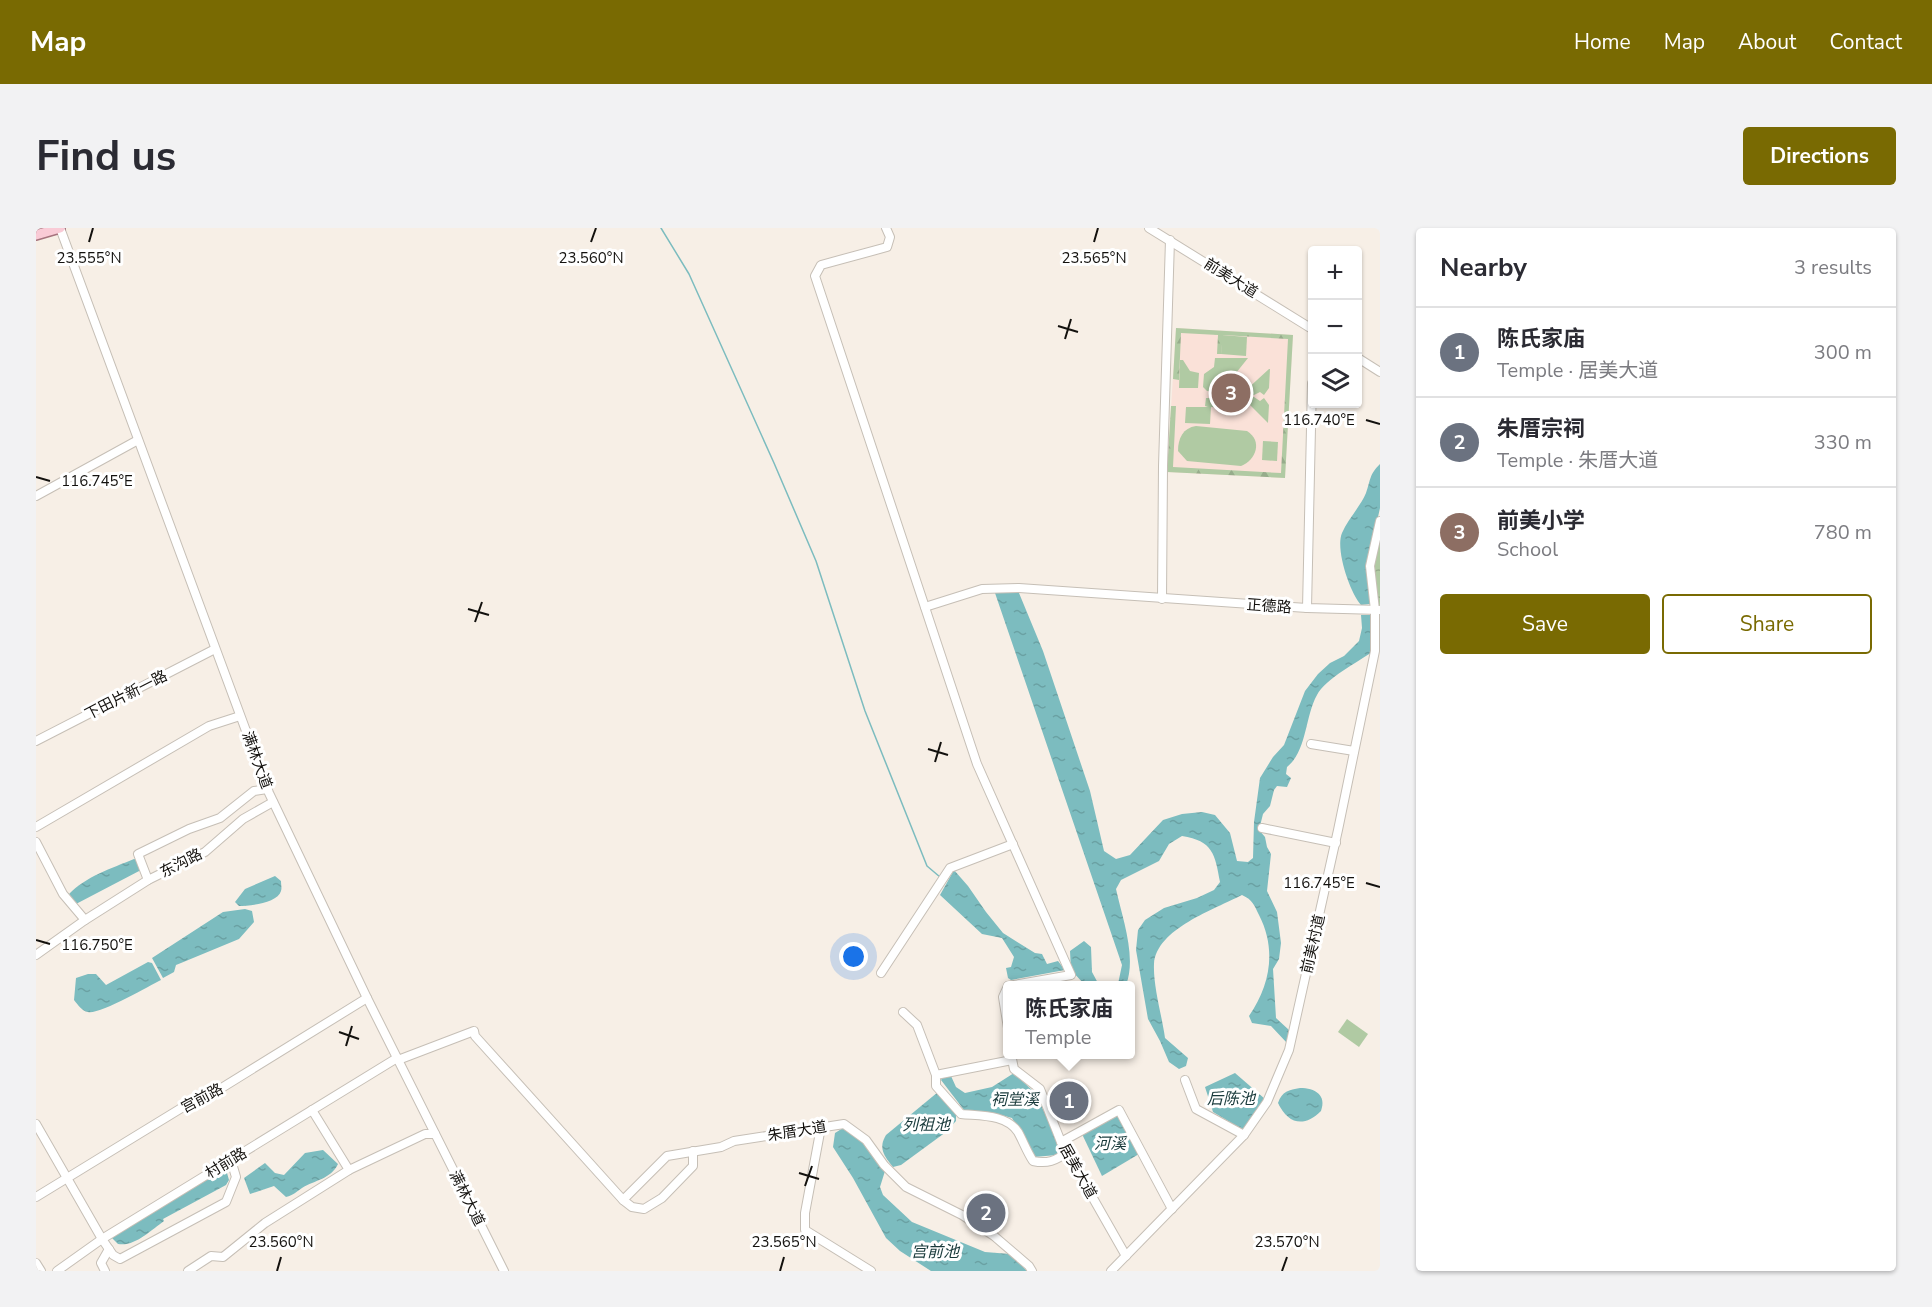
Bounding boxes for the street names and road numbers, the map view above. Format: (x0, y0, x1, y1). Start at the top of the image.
street label: 前美大道 (1200, 254, 1262, 302)
street label: 正德路 (1246, 594, 1292, 618)
street label: 下田片新一路 (81, 666, 171, 724)
street label: 满林大道 (237, 728, 277, 792)
street label: 东沟路 (156, 844, 206, 882)
street label: 前美村道 (1297, 913, 1329, 975)
street label: 宫前路 (177, 1079, 227, 1117)
street label: 朱厝大道 (766, 1116, 828, 1146)
street label: 居美大道 (1055, 1140, 1101, 1202)
street label: 村前路 (202, 1143, 250, 1183)
street label: 满林大道 (444, 1167, 490, 1229)

